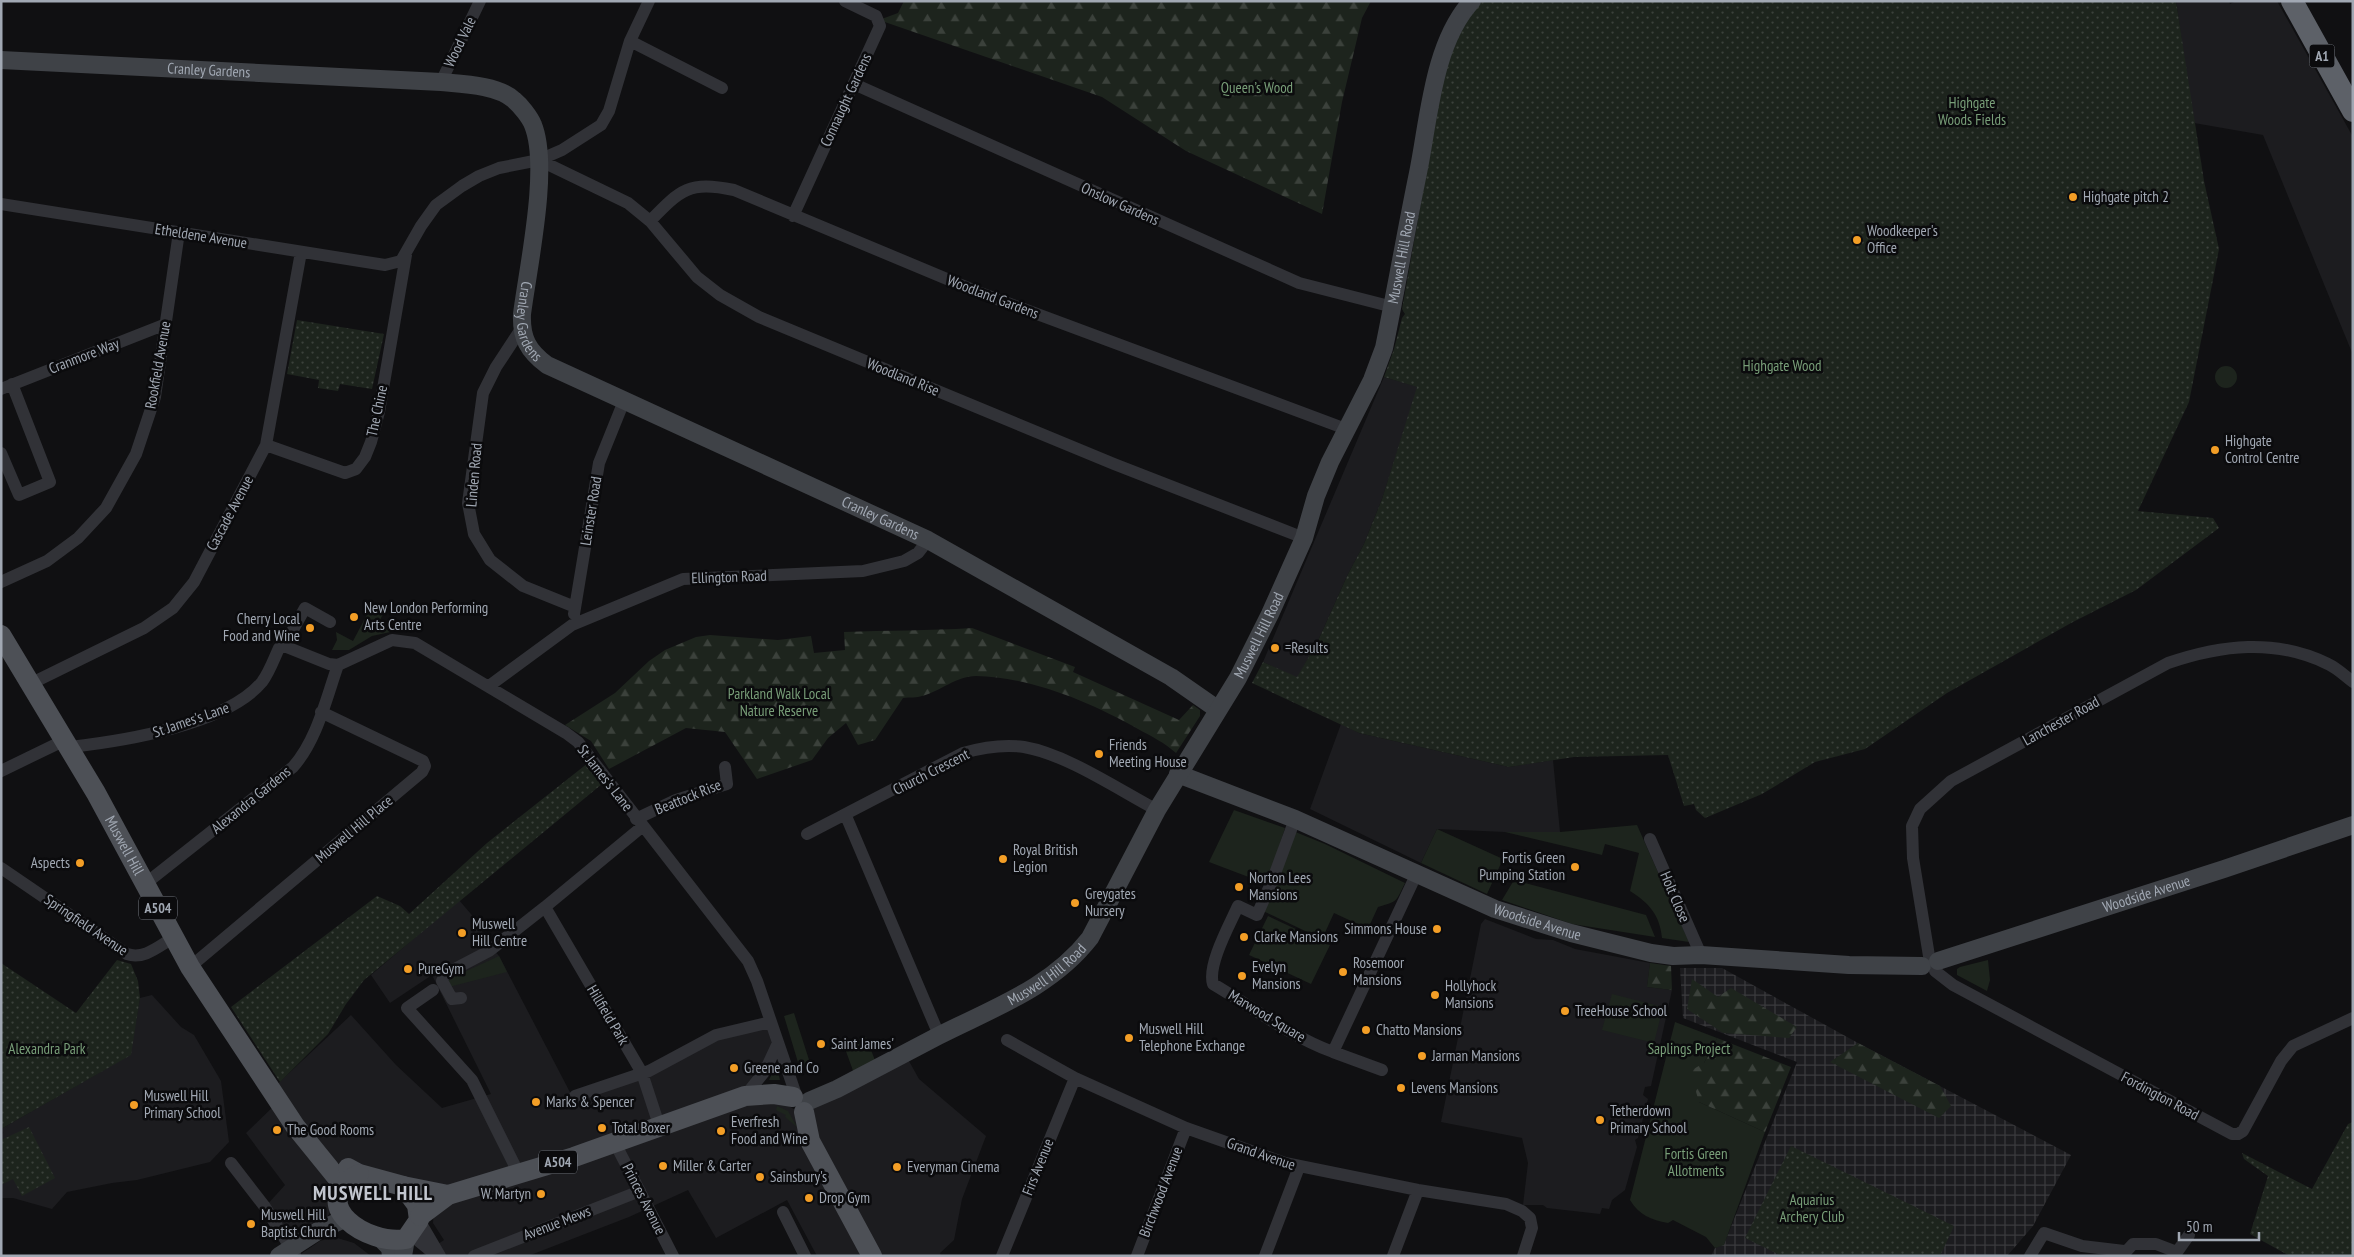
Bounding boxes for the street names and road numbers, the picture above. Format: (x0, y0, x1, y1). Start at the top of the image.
street label: Wood Vale (439, 13, 480, 70)
road number: A1 (2310, 44, 2334, 68)
street label: Connaught Gardens (816, 50, 875, 150)
street label: Cranley Gardens (167, 58, 251, 81)
street label: Onslow Gardens (1078, 178, 1162, 229)
street label: Muswell Hill Road (1383, 210, 1419, 305)
street label: Etheldene Avenue (154, 219, 249, 252)
street label: Woodland Gardens (945, 270, 1042, 323)
street label: Cranley Gardens (513, 280, 546, 365)
street label: Rookfield Avenue (140, 320, 175, 410)
street label: Cranmore Way (46, 333, 122, 378)
street label: Woodland Rise (864, 353, 942, 400)
street label: The Chine (362, 383, 391, 438)
street label: Linden Road (461, 442, 486, 508)
street label: Cascade Avenue (202, 472, 257, 554)
street label: Leinster Road (576, 475, 605, 547)
street label: Cranley Gardens (839, 492, 922, 544)
street label: Ellington Road (691, 566, 767, 587)
street label: Muswell Hill Road (1229, 589, 1287, 681)
street label: Lanchester Road (2019, 692, 2102, 749)
street label: St James's Lane (150, 698, 231, 741)
street label: St James's Lane (573, 741, 637, 815)
street label: Church Crescent (889, 744, 972, 799)
street label: Alexandra Gardens (207, 762, 294, 837)
street label: Beattock Rise (652, 775, 724, 818)
street label: Muswell Hill Place (311, 791, 396, 867)
street label: Muswell Hill (101, 812, 149, 879)
street label: Holt Close (1656, 868, 1695, 925)
street label: Woodside Avenue (2100, 871, 2192, 916)
street label: Springfield Avenue (41, 890, 132, 960)
road number: A504 (139, 896, 177, 920)
street label: Woodside Avenue (1491, 899, 1583, 944)
street label: Muswell Hill Road (1004, 939, 1090, 1009)
street label: Hillfield Park (583, 981, 634, 1048)
street label: Marwood Square (1225, 985, 1309, 1046)
street label: Fordington Road (2118, 1067, 2202, 1124)
street label: Grand Avenue (1224, 1133, 1298, 1174)
street label: Firs Avenue (1018, 1136, 1057, 1198)
street label: Birchwood Avenue (1135, 1144, 1186, 1240)
road number: A504 (539, 1150, 577, 1174)
street label: Princes Avenue (618, 1160, 670, 1238)
street label: Avenue Mews (520, 1201, 593, 1244)

